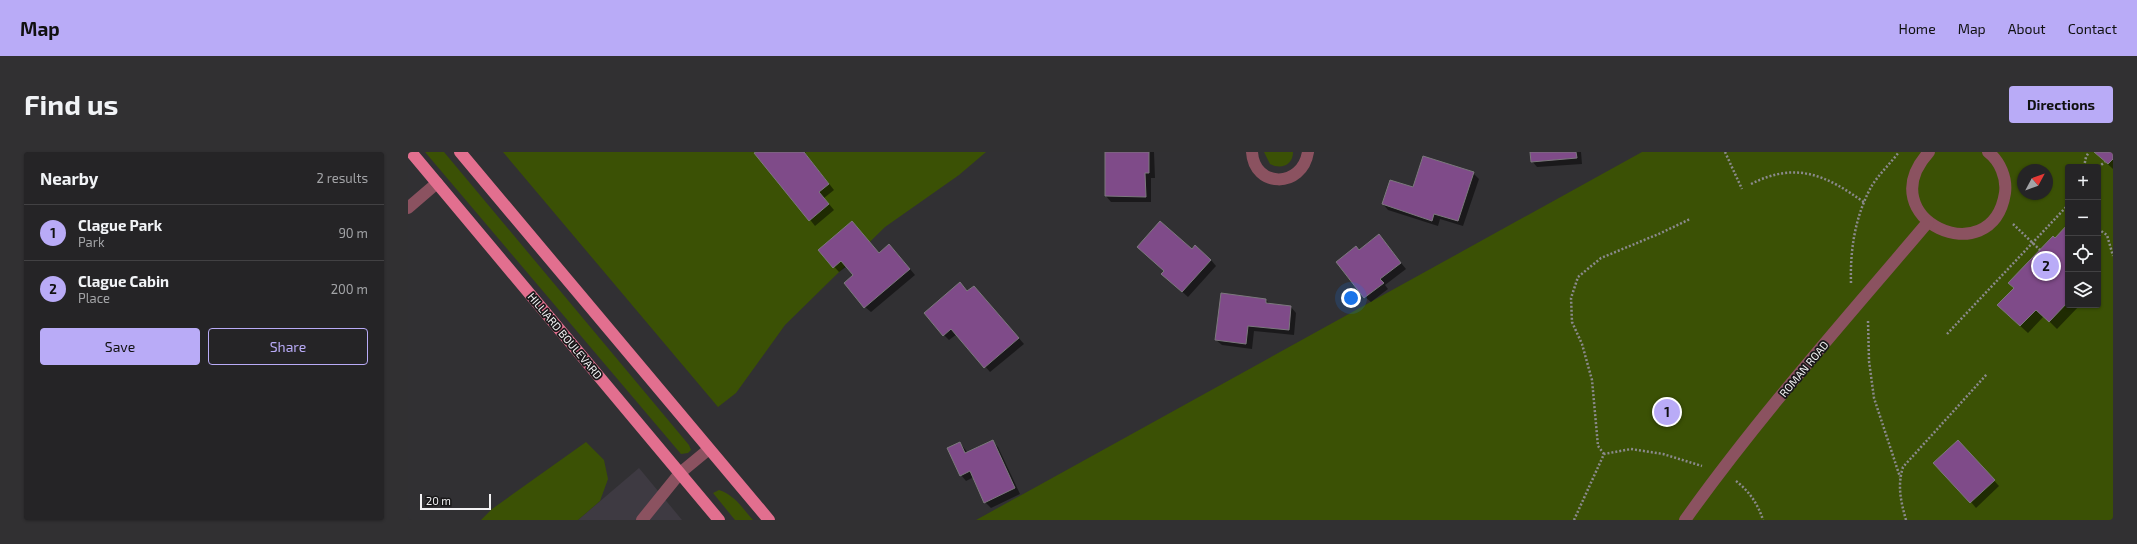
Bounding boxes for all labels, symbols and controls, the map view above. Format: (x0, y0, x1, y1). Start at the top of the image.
text: Map (20, 17, 60, 40)
text: Home (1899, 20, 1936, 37)
text: Map (1958, 20, 1986, 37)
text: About (2008, 20, 2046, 37)
text: Contact (2068, 20, 2117, 37)
button: Directions (2009, 86, 2113, 123)
text: Find us (24, 87, 118, 121)
north arrow (2017, 164, 2053, 200)
map controls (2065, 164, 2101, 308)
button: + (2065, 164, 2101, 200)
text: Nearby (40, 168, 98, 188)
text: 2 results (316, 170, 368, 186)
button: − (2065, 200, 2101, 236)
text: Clague Park (78, 216, 162, 234)
text: 1 (50, 225, 56, 241)
text: 90 m (338, 225, 368, 241)
text: Park (78, 234, 105, 250)
button: locate (2065, 236, 2101, 272)
pin: 2 (2033, 251, 2059, 281)
text: Clague Cabin (78, 272, 169, 290)
button: layers (2065, 272, 2101, 308)
text: 2 (49, 281, 57, 297)
text: 200 m (331, 281, 368, 297)
your location (1341, 288, 1361, 308)
text: Place (78, 290, 110, 306)
street label: HILLIARD BOULEVARD (526, 290, 605, 381)
button: Save (40, 328, 200, 365)
button: Share (208, 328, 368, 365)
street label: ROMAN ROAD (1776, 338, 1831, 399)
pin: 1 (1654, 397, 1680, 427)
scale bar (420, 492, 491, 511)
text: 20 m (426, 494, 451, 507)

